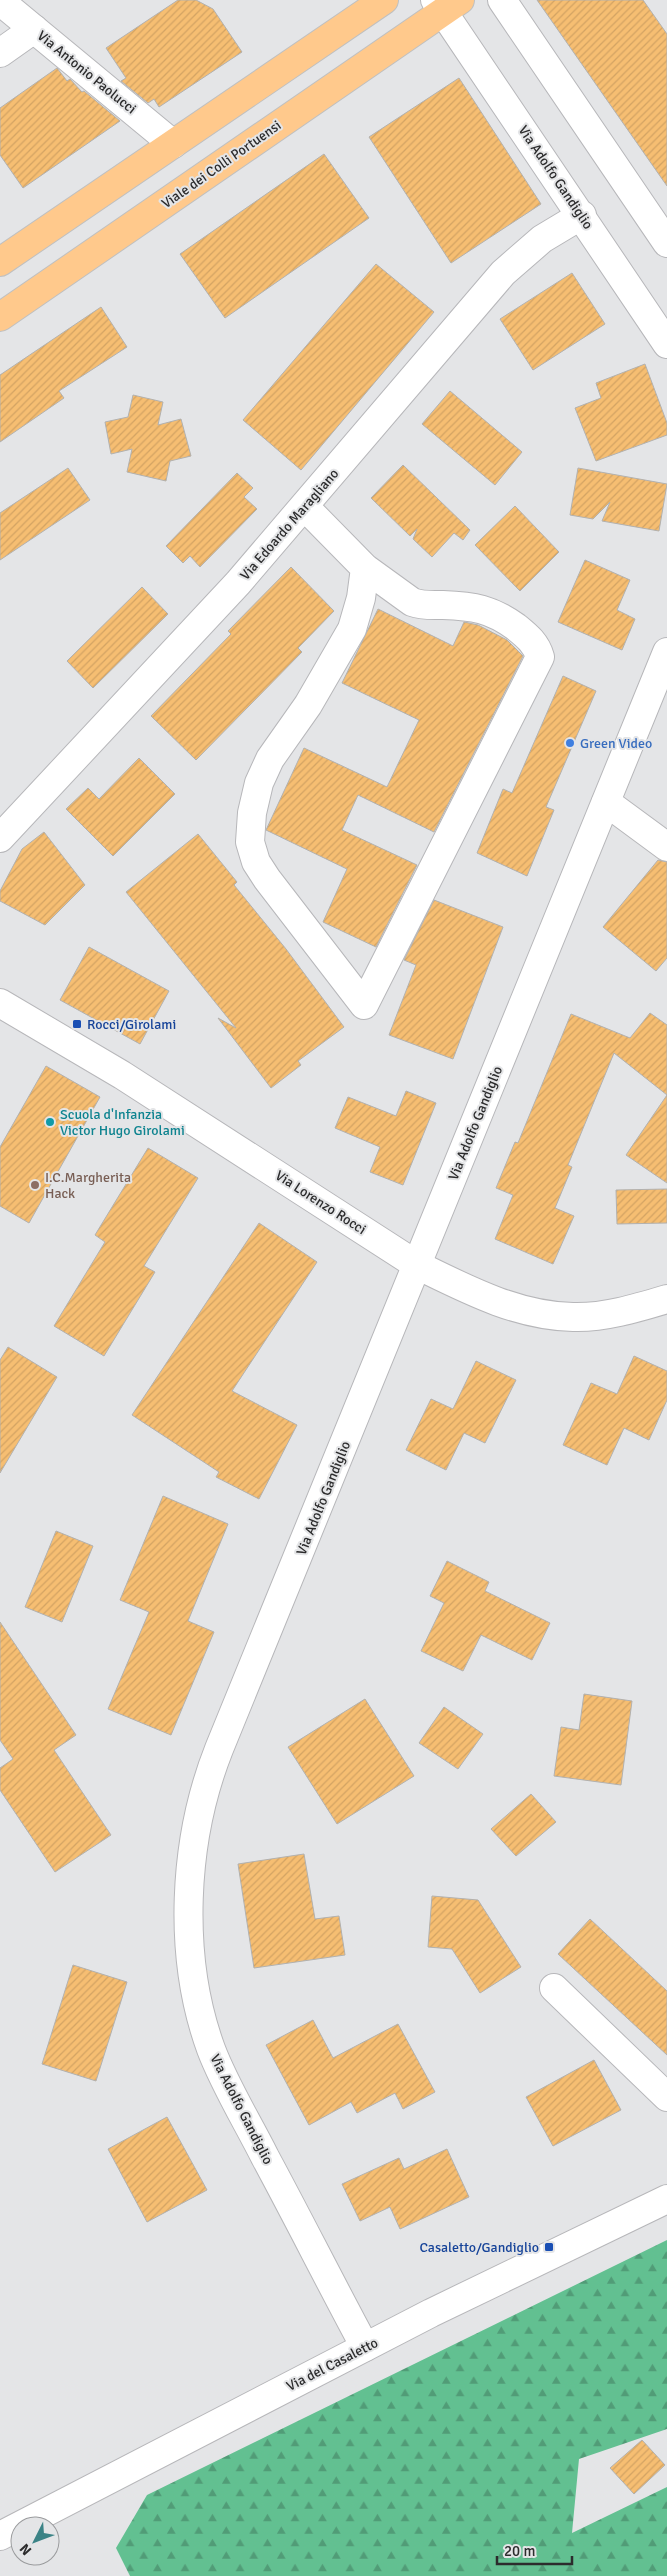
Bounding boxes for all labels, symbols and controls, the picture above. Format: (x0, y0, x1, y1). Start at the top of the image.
street label: Via Antonio Paolucci (34, 27, 140, 118)
street label: Viale dei Colli Portuensi (158, 117, 284, 212)
street label: Via Adolfo Gandiglio (515, 122, 597, 232)
street label: Via Edoardo Maragliano (236, 465, 342, 584)
place label: Green Video (580, 735, 652, 752)
marker: Green Video (564, 737, 576, 749)
place label: Rocci/Girolami (87, 1016, 176, 1033)
marker: Rocci/Girolami (71, 1018, 83, 1030)
street label: Via Adolfo Gandiglio (445, 1064, 506, 1183)
place label: Scuola d'Infanzia Victor Hugo Girolami (60, 1106, 185, 1139)
marker: Scuola d'Infanzia Victor Hugo Girolami (44, 1116, 56, 1128)
street label: Via Lorenzo Rocci (272, 1167, 369, 1238)
place label: I.C.Margherita Hack (45, 1169, 131, 1202)
marker: I.C.Margherita Hack (29, 1179, 41, 1191)
street label: Via Adolfo Gandiglio (293, 1439, 354, 1558)
street label: Via Adolfo Gandiglio (206, 2051, 277, 2167)
place label: Casaletto/Gandiglio (419, 2239, 539, 2256)
marker: Casaletto/Gandiglio (543, 2241, 555, 2253)
street label: Via del Casaletto (284, 2334, 381, 2395)
north arrow (10, 2516, 60, 2566)
scale bar (497, 2534, 572, 2566)
text: N (16, 2540, 35, 2559)
text: 20 m (504, 2542, 535, 2560)

